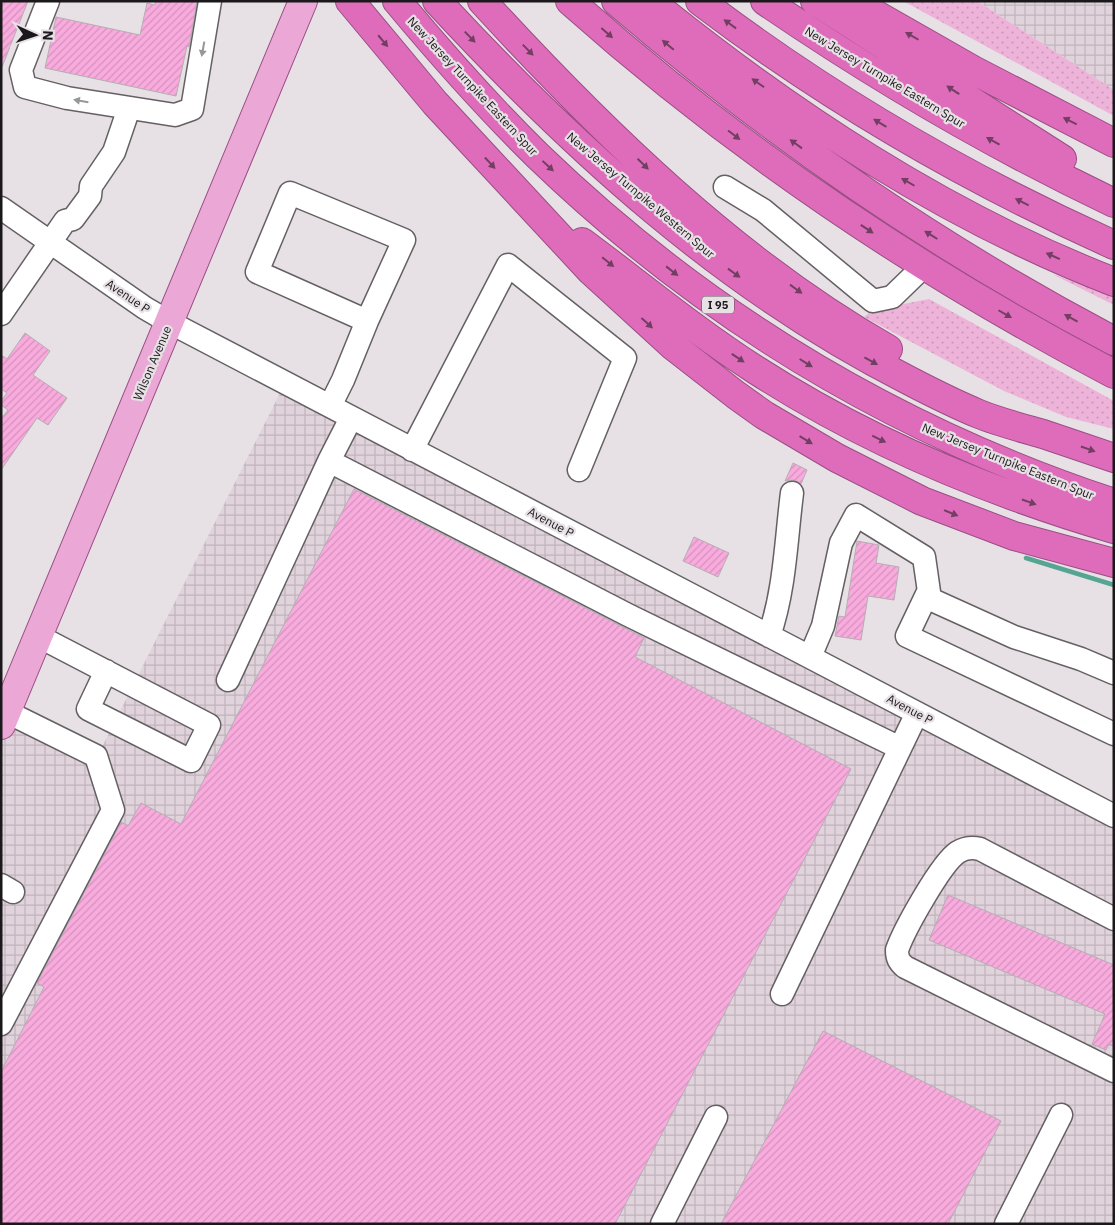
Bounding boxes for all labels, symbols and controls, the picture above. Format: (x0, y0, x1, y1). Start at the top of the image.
north arrow (10, 10, 60, 60)
street label: New Jersey Turnpike Eastern Spur (405, 13, 542, 159)
one-way arrow (724, 18, 737, 29)
street label: New Jersey Turnpike Eastern Spur (802, 23, 968, 131)
one-way arrow (601, 27, 613, 39)
text: N (39, 30, 57, 41)
one-way arrow (464, 30, 476, 42)
one-way arrow (905, 32, 918, 41)
one-way arrow (377, 35, 388, 47)
one-way arrow (661, 40, 674, 51)
one-way arrow (198, 42, 206, 58)
one-way arrow (521, 43, 533, 55)
one-way arrow (751, 78, 764, 88)
one-way arrow (946, 85, 960, 94)
one-way arrow (73, 96, 89, 104)
one-way arrow (1063, 117, 1077, 125)
one-way arrow (873, 119, 886, 128)
street label: New Jersey Turnpike Western Spur (564, 129, 718, 262)
one-way arrow (727, 130, 741, 140)
one-way arrow (985, 137, 1000, 145)
one-way arrow (789, 139, 803, 149)
one-way arrow (484, 157, 496, 169)
one-way arrow (637, 158, 649, 170)
one-way arrow (542, 160, 554, 172)
one-way arrow (901, 178, 916, 186)
one-way arrow (1015, 198, 1029, 206)
one-way arrow (860, 224, 873, 234)
one-way arrow (924, 231, 938, 240)
one-way arrow (1046, 251, 1060, 259)
one-way arrow (601, 256, 614, 267)
one-way arrow (665, 266, 679, 276)
one-way arrow (727, 268, 741, 278)
street label: Avenue P (103, 276, 153, 316)
one-way arrow (789, 284, 802, 294)
road number: I 95 (702, 296, 734, 314)
one-way arrow (998, 310, 1011, 319)
one-way arrow (1064, 314, 1078, 322)
one-way arrow (640, 317, 652, 329)
street label: Wilson Avenue (130, 323, 175, 402)
one-way arrow (732, 354, 745, 363)
one-way arrow (865, 356, 878, 365)
one-way arrow (799, 359, 812, 368)
street label: New Jersey Turnpike Eastern Spur (920, 420, 1097, 503)
one-way arrow (872, 435, 886, 443)
one-way arrow (799, 436, 812, 445)
one-way arrow (1080, 446, 1095, 453)
one-way arrow (1022, 498, 1037, 506)
street label: Avenue P (525, 504, 577, 540)
one-way arrow (944, 509, 958, 517)
street label: Avenue P (884, 691, 936, 727)

